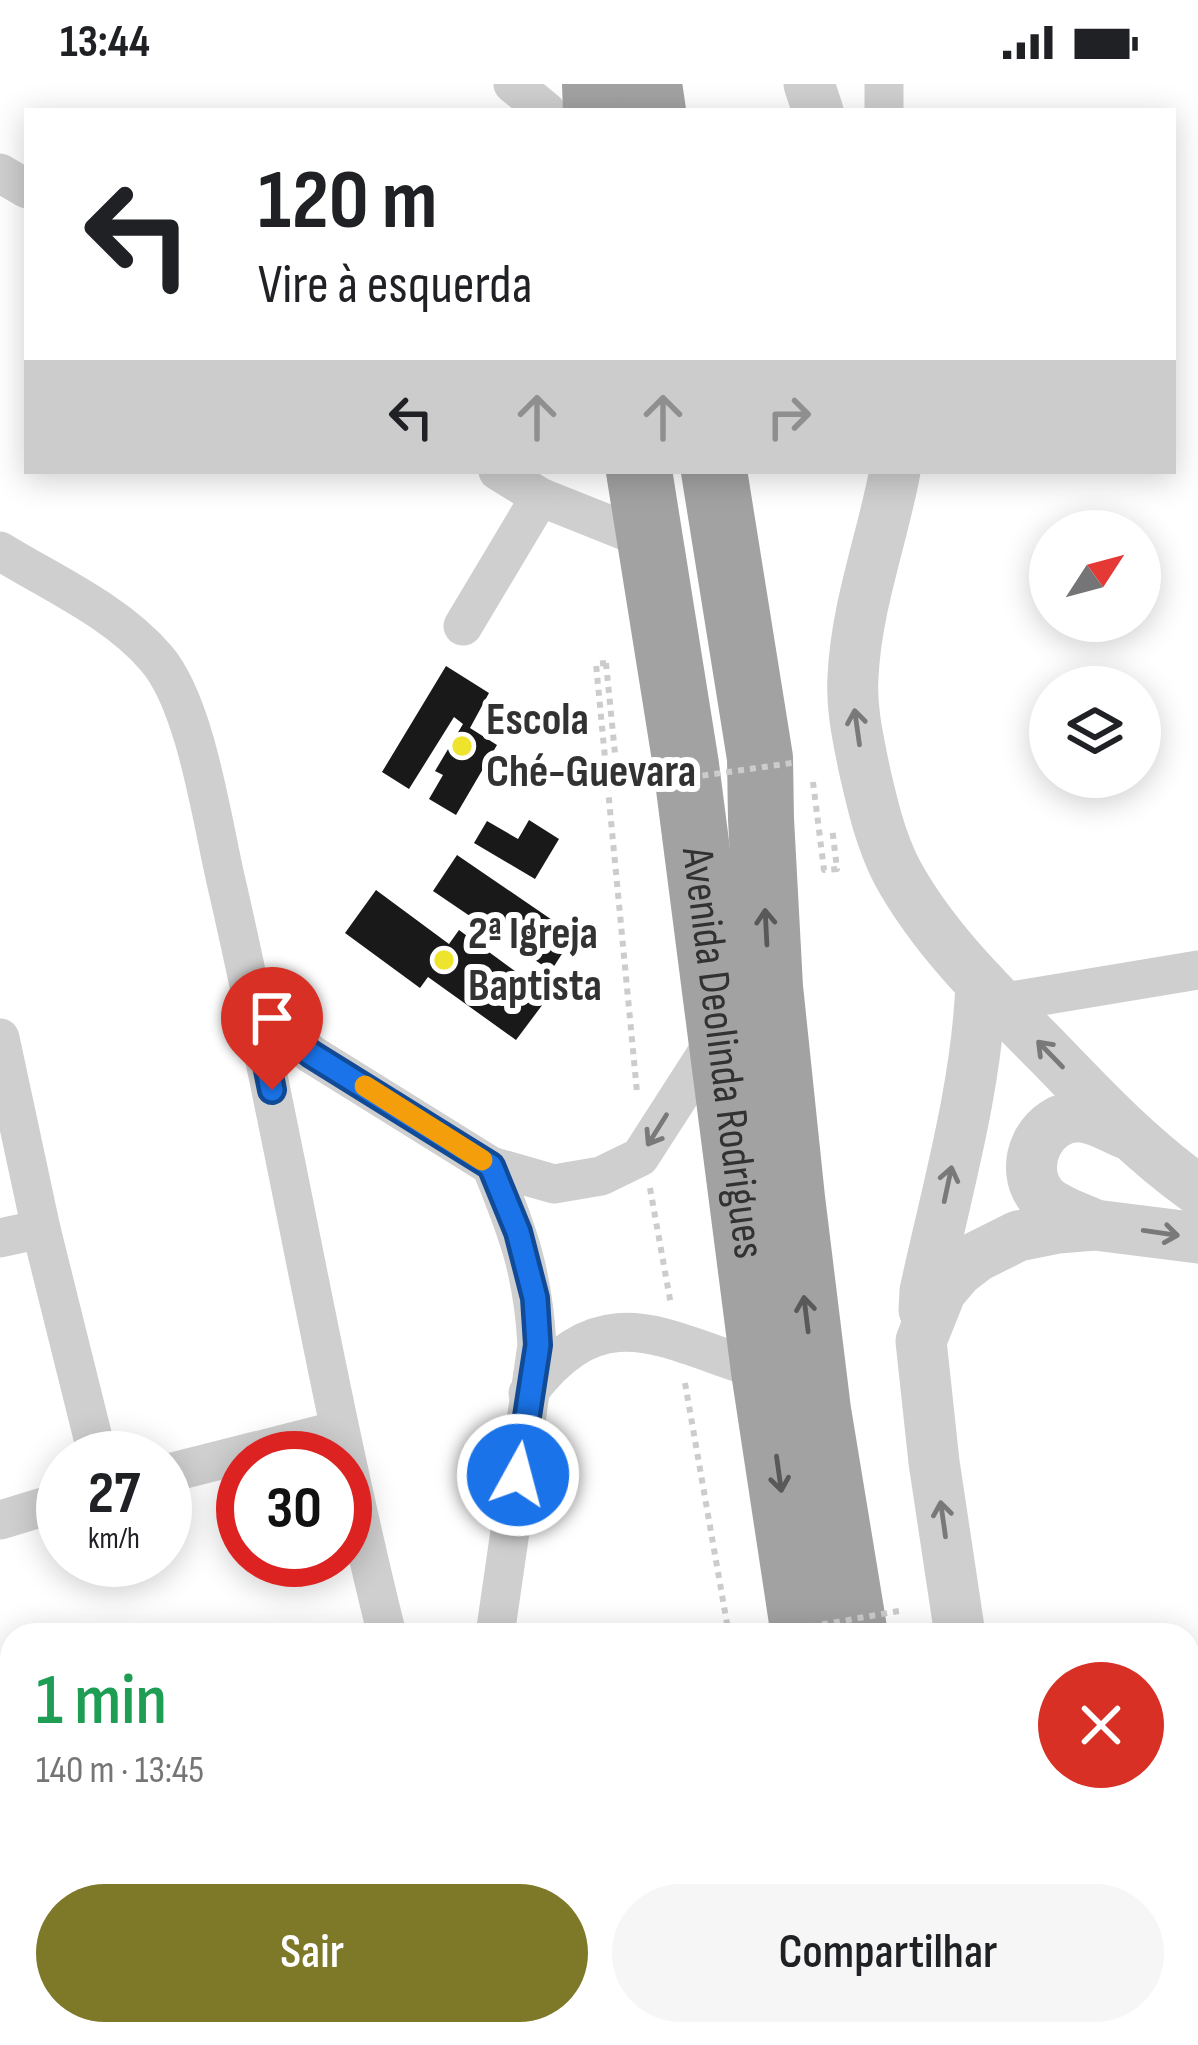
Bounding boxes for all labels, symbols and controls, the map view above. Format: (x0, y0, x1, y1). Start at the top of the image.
text: 13:44 (60, 15, 150, 70)
text: 120 m (258, 151, 437, 252)
icon: left (60, 156, 216, 312)
text: Vire à esquerda (258, 253, 532, 318)
icon: left (378, 384, 444, 450)
icon: ahead (504, 384, 570, 450)
icon: ahead (630, 384, 696, 450)
icon: right (756, 384, 822, 450)
north arrow (1029, 510, 1161, 642)
map controls (1029, 510, 1161, 798)
button: layers (1029, 666, 1161, 798)
place label: Escola Ché-Guevara (486, 693, 696, 800)
one-way arrow (845, 708, 868, 747)
marker: Escola Ché-Guevara (449, 733, 475, 759)
street label: Avenida Deolinda Rodrigues (669, 843, 777, 1262)
place label: 2ª Igreja Baptista (468, 907, 602, 1014)
one-way arrow (755, 908, 778, 947)
marker: 2ª Igreja Baptista (431, 947, 457, 973)
pin (221, 967, 323, 1090)
icon: arrive (239, 985, 305, 1051)
one-way arrow (1037, 1040, 1065, 1069)
one-way arrow (645, 1112, 670, 1146)
one-way arrow (938, 1166, 961, 1204)
one-way arrow (1141, 1222, 1180, 1245)
one-way arrow (795, 1296, 817, 1335)
position arrow (455, 1412, 581, 1538)
speed limit sign: 30 (216, 1431, 372, 1587)
one-way arrow (768, 1453, 791, 1492)
text: 27 (88, 1458, 140, 1530)
one-way arrow (931, 1500, 954, 1539)
text: km/h (88, 1521, 140, 1557)
text: 1 min (36, 1658, 167, 1745)
button: close (1038, 1662, 1164, 1788)
text: 140 m · 13:45 (36, 1747, 204, 1794)
button: Sair (36, 1884, 588, 2022)
button: Compartilhar (612, 1884, 1164, 2022)

